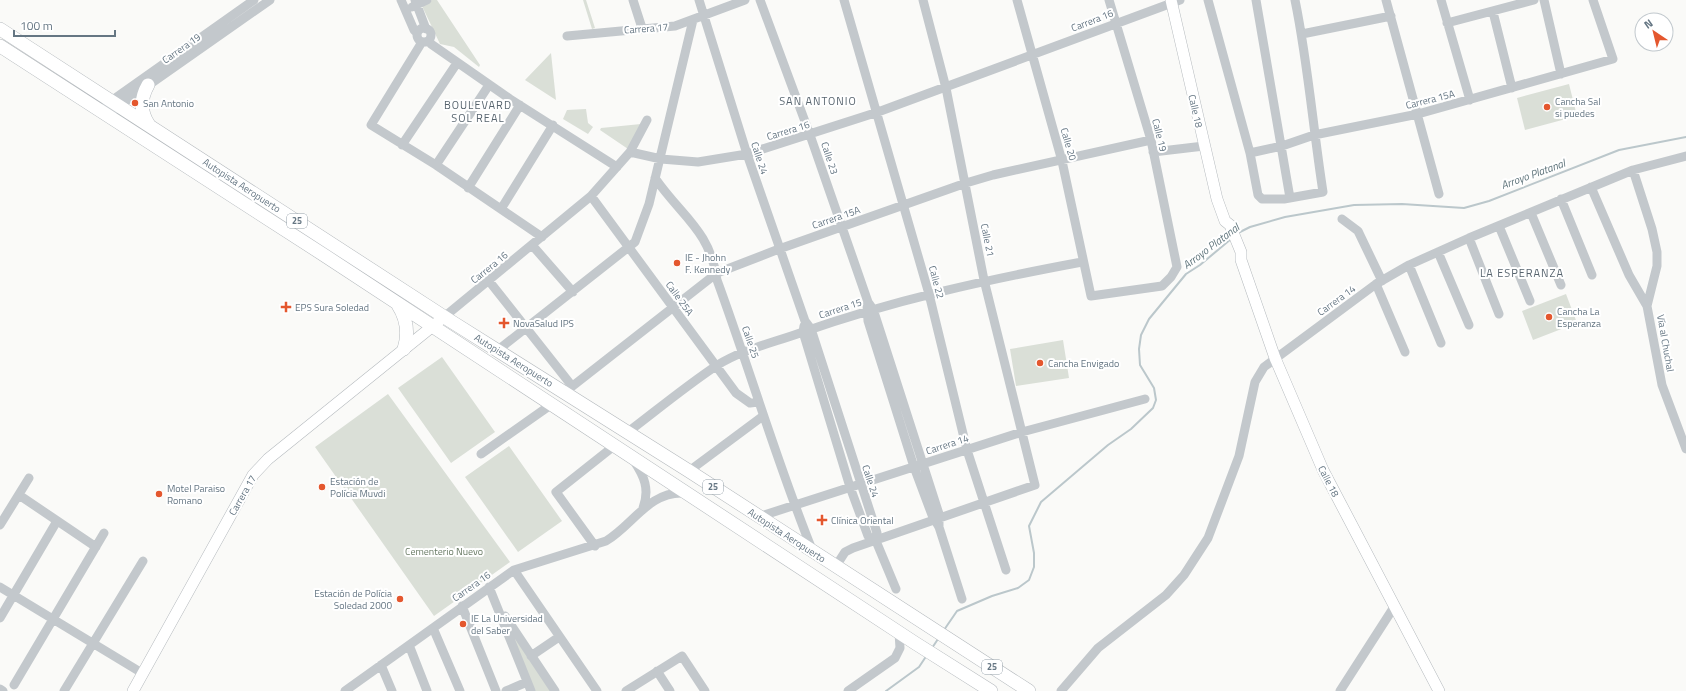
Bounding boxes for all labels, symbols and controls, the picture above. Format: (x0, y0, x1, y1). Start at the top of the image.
street label: Carrera 16 (1069, 5, 1116, 35)
scale bar (14, 12, 115, 38)
north arrow (1634, 12, 1674, 52)
text: N (1641, 15, 1656, 33)
text: 100 m (20, 16, 53, 35)
street label: Carrera 17 (623, 19, 669, 38)
street label: Carrera 19 (159, 29, 204, 67)
street label: Carrera 15A (1404, 86, 1456, 113)
district label: SAN ANTONIO (779, 93, 857, 109)
street label: Calle 18 (1184, 93, 1207, 130)
place label: Cancha Sal si puedes (1555, 94, 1601, 121)
place label: San Antonio (143, 96, 194, 111)
district label: BOULEVARD SOL REAL (444, 97, 512, 126)
marker: San Antonio (130, 98, 140, 108)
marker: Cancha Sal si puedes (1542, 102, 1552, 112)
street label: Carrera 16 (765, 117, 812, 144)
street label: Calle 19 (1148, 117, 1171, 154)
street label: Calle 20 (1057, 126, 1080, 163)
street label: Calle 24 (747, 140, 772, 177)
street label: Calle 23 (817, 140, 842, 176)
water label: Arroyo Platanal (1499, 154, 1569, 193)
street label: Autopista Aeropuerto (200, 155, 284, 216)
street label: Carrera 15A (810, 202, 862, 233)
road number: 25 (287, 214, 307, 228)
water label: Arroyo Platanal (1179, 218, 1244, 273)
street label: Calle 21 (977, 222, 998, 258)
street label: Carrera 16 (467, 247, 512, 287)
place label: IE - Jhohn F. Kennedy (685, 250, 731, 277)
marker: IE - Jhohn F. Kennedy (672, 258, 682, 268)
street label: Calle 22 (925, 264, 948, 300)
district label: LA ESPERANZA (1480, 265, 1564, 281)
street label: Calle 25A (662, 278, 697, 319)
street label: Carrera 14 (1314, 281, 1359, 319)
street label: Carrera 15 (817, 294, 864, 322)
place label: EPS Sura Soledad (295, 300, 369, 315)
marker: EPS Sura Soledad (280, 301, 292, 313)
place label: Cancha La Esperanza (1557, 304, 1601, 331)
marker: Cancha La Esperanza (1544, 312, 1554, 322)
street label: Vía al Chuchal (1653, 313, 1678, 373)
place label: NovaSalud IPS (513, 316, 574, 331)
marker: NovaSalud IPS (498, 317, 510, 329)
street label: Calle 25 (738, 324, 763, 361)
street label: Autopista Aeropuerto (471, 330, 556, 391)
place label: Cancha Envigado (1048, 356, 1119, 371)
marker: Cancha Envigado (1035, 358, 1045, 368)
street label: Carrera 14 (924, 430, 971, 458)
street label: Calle 24 (858, 463, 883, 500)
street label: Calle 18 (1314, 463, 1343, 500)
street label: Carrera 17 (225, 472, 260, 518)
place label: Estación de Polícia Muvdi (330, 474, 385, 501)
road number: 25 (703, 480, 723, 494)
place label: Motel Paraiso Romano (167, 481, 225, 508)
marker: Estación de Polícia Muvdi (317, 482, 327, 492)
marker: Motel Paraiso Romano (154, 489, 164, 499)
street label: Autopista Aeropuerto (745, 505, 829, 566)
place label: Clínica Oriental (831, 513, 894, 528)
marker: Clínica Oriental (816, 514, 828, 526)
park label: Cementerio Nuevo (405, 544, 483, 559)
street label: Carrera 16 (449, 567, 494, 605)
place label: Estación de Polícia Soledad 2000 (314, 586, 392, 613)
marker: Estación de Polícia Soledad 2000 (395, 594, 405, 604)
place label: IE La Universidad del Saber (471, 611, 543, 638)
marker: IE La Universidad del Saber (458, 619, 468, 629)
road number: 25 (982, 660, 1002, 674)

